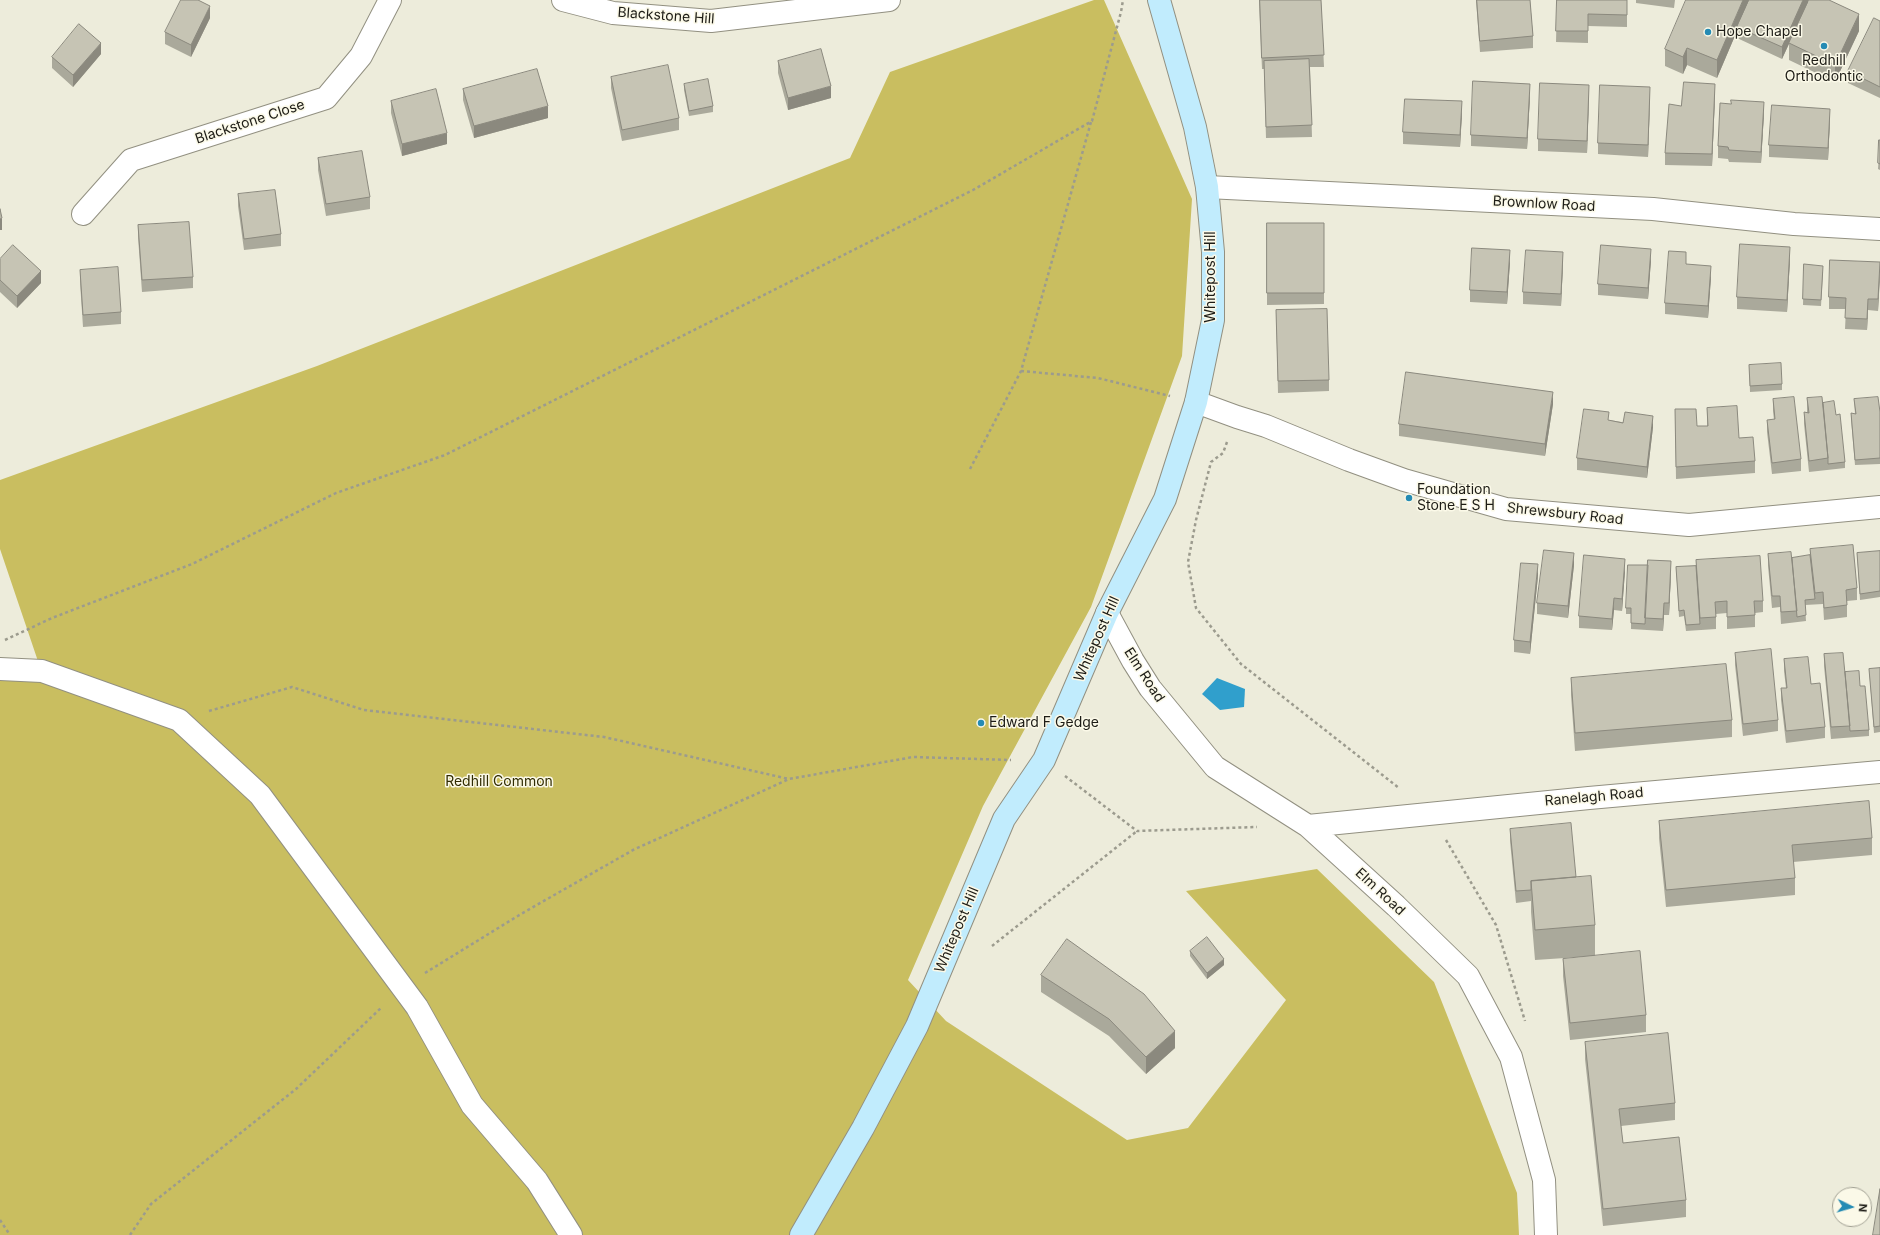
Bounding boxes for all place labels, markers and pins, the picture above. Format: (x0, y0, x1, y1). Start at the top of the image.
place label: Hope Chapel (1716, 24, 1802, 40)
marker: Hope Chapel (1703, 27, 1713, 37)
marker: Redhill Orthodontic (1819, 41, 1829, 51)
place label: Redhill Orthodontic (1785, 53, 1863, 86)
place label: Foundation Stone E S H (1417, 482, 1495, 514)
marker: Foundation Stone E S H (1404, 493, 1414, 503)
place label: Edward F Gedge (989, 715, 1099, 731)
marker: Edward F Gedge (976, 718, 986, 728)

